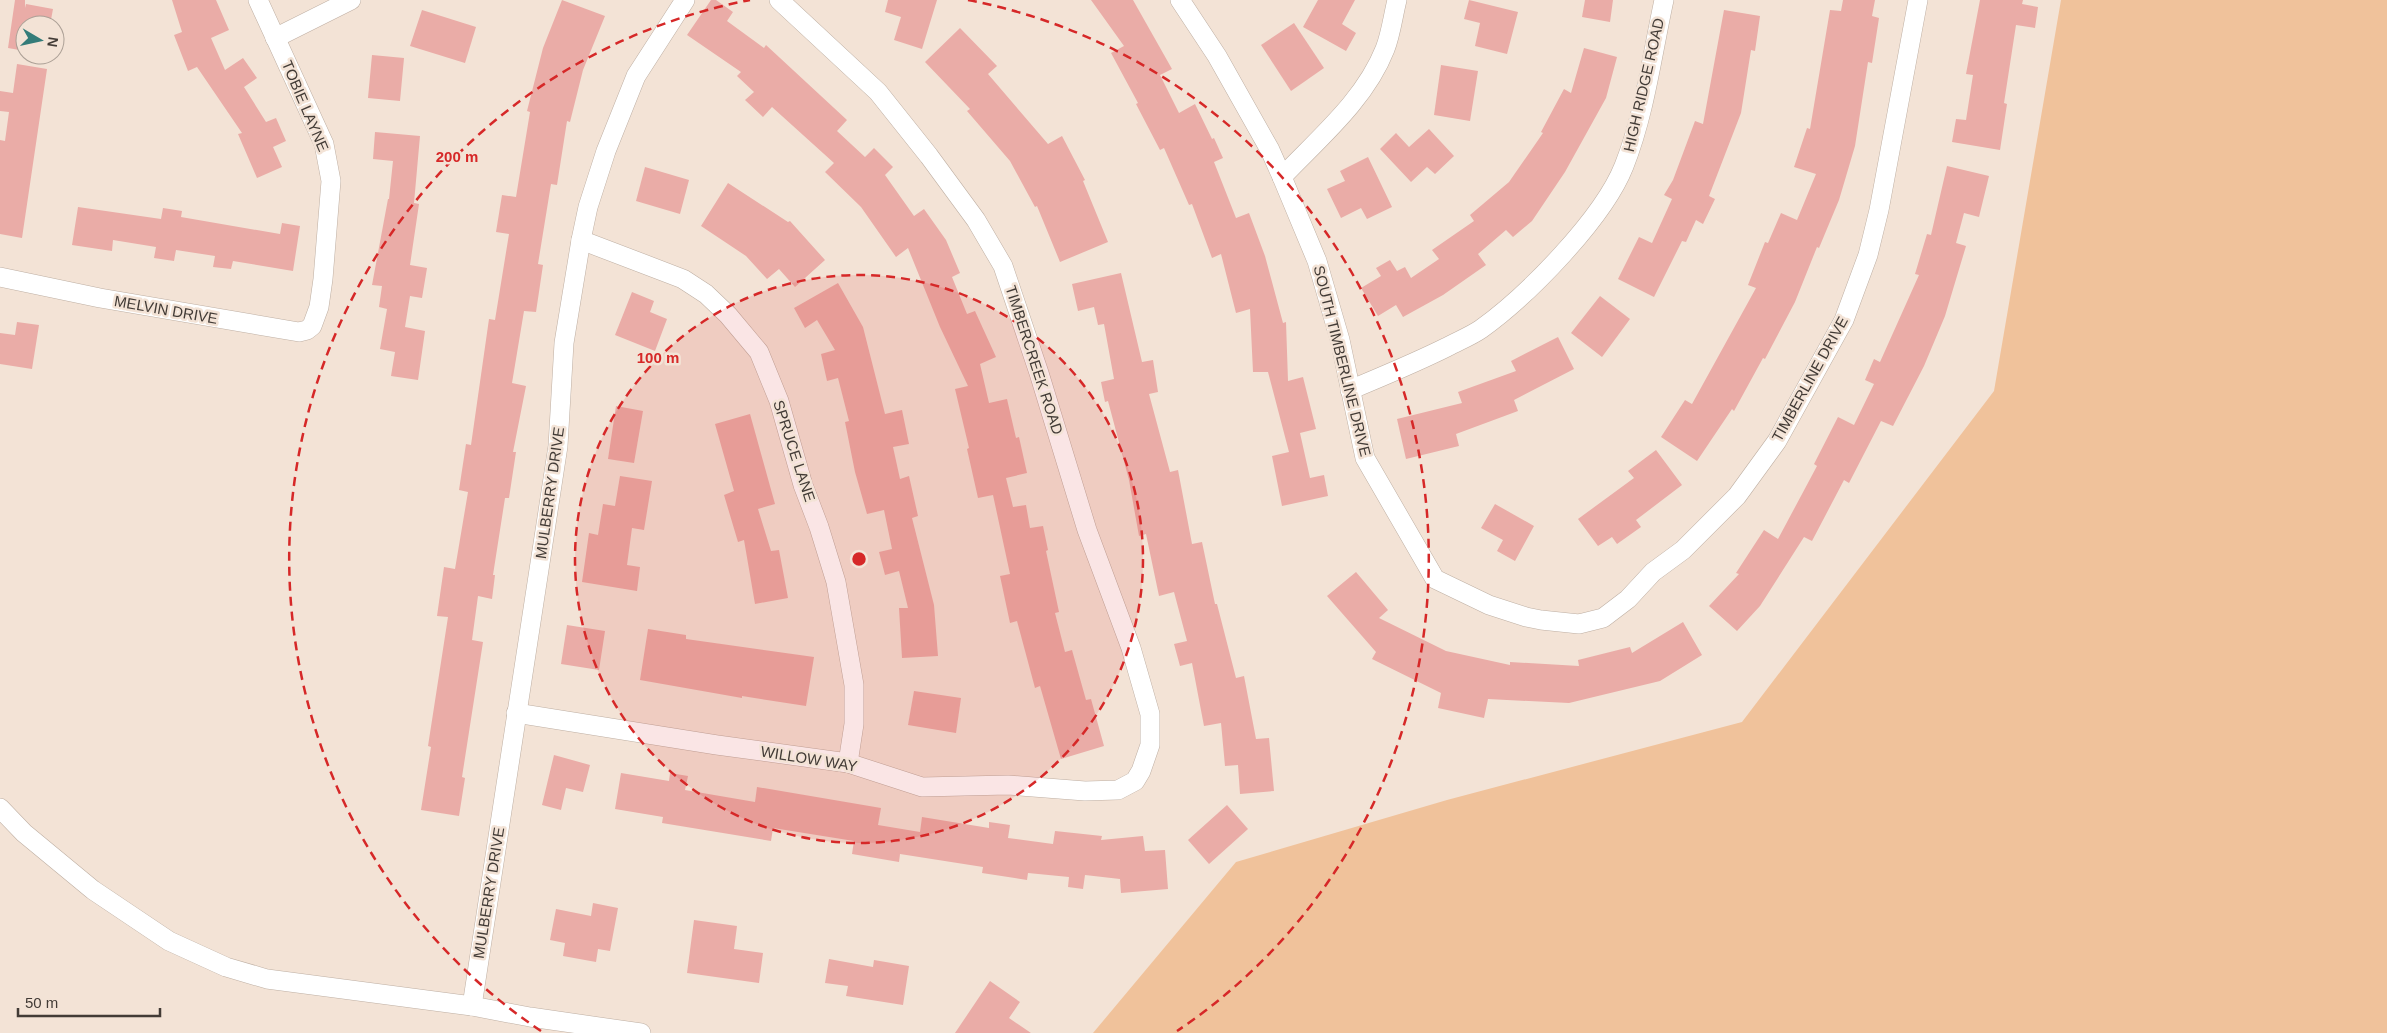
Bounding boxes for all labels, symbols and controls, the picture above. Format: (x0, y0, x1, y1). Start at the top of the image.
north arrow (15, 15, 65, 65)
street label: HIGH RIDGE ROAD (1620, 16, 1667, 153)
text: N (44, 36, 62, 48)
street label: TOBIE LAYNE (279, 58, 332, 154)
text: 200 m (436, 148, 478, 165)
street label: SOUTH TIMBERLINE DRIVE (1310, 264, 1374, 458)
street label: TIMBERCREEK ROAD (1002, 283, 1067, 437)
street label: MELVIN DRIVE (113, 292, 219, 327)
street label: TIMBERLINE DRIVE (1768, 313, 1851, 444)
text: 100 m (637, 349, 679, 366)
street label: SPRUCE LANE (770, 398, 819, 504)
street label: MULBERRY DRIVE (532, 426, 567, 560)
centre of rings (850, 550, 868, 568)
street label: WILLOW WAY (760, 742, 859, 775)
street label: MULBERRY DRIVE (470, 826, 507, 960)
scale bar (18, 986, 160, 1018)
text: 50 m (25, 994, 58, 1011)

